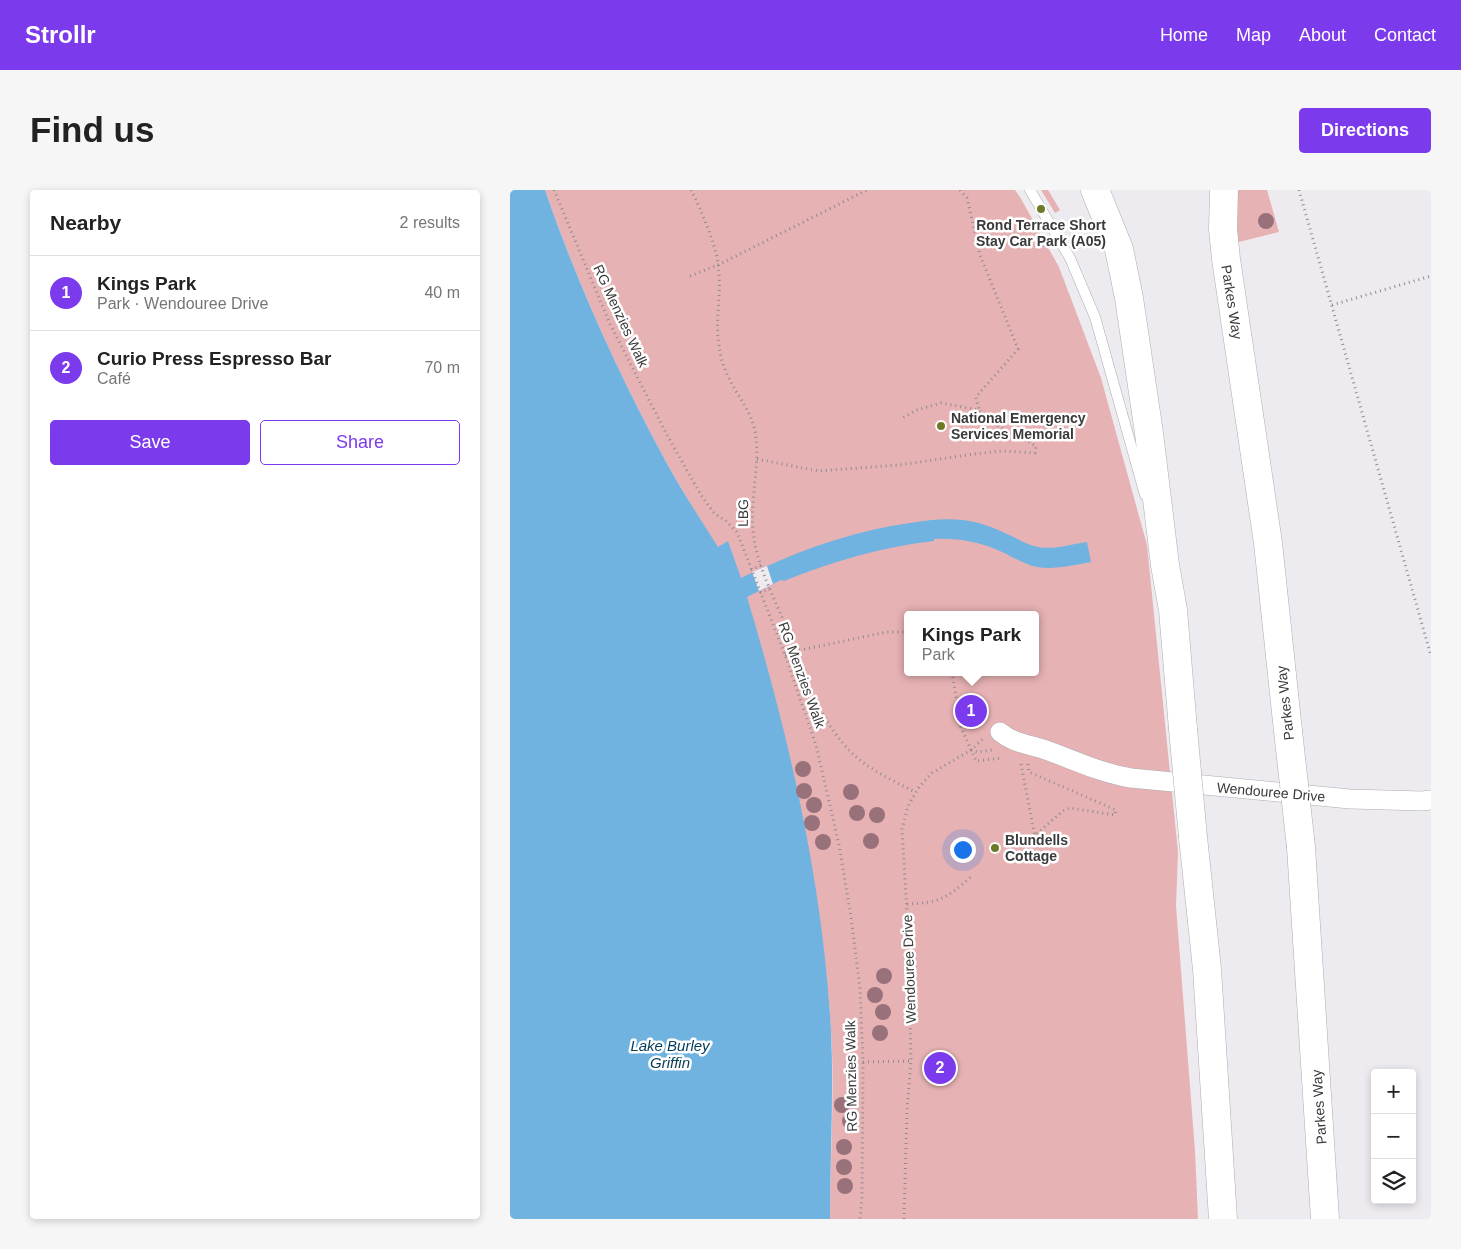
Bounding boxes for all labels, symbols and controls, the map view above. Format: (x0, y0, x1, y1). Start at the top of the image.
text: Strollr (25, 21, 96, 48)
text: Home (1160, 25, 1208, 45)
text: Map (1236, 25, 1271, 45)
text: About (1299, 25, 1346, 45)
text: Contact (1374, 25, 1436, 45)
button: Directions (1299, 108, 1431, 153)
text: Find us (30, 110, 154, 149)
marker: Rond Terrace Short Stay Car Park (A05) (1035, 203, 1047, 215)
text: Nearby (50, 211, 121, 234)
text: 2 results (400, 214, 460, 231)
place label: Rond Terrace Short Stay Car Park (A05) (976, 217, 1106, 249)
street label: RG Menzies Walk (590, 262, 652, 371)
street label: Parkes Way (1218, 264, 1246, 340)
text: Kings Park (97, 273, 196, 294)
text: 1 (62, 284, 70, 301)
text: 40 m (424, 284, 460, 301)
text: Park · Wendouree Drive (97, 295, 268, 312)
text: Curio Press Espresso Bar (97, 348, 331, 369)
text: 2 (62, 359, 70, 376)
text: 70 m (424, 359, 460, 376)
text: Café (97, 370, 131, 387)
place label: National Emergency Services Memorial (951, 410, 1086, 442)
button: Save (50, 420, 250, 465)
button: Share (260, 420, 460, 465)
marker: National Emergency Services Memorial (935, 420, 947, 432)
street label: LBG (735, 499, 751, 527)
popup (904, 611, 1039, 676)
street label: RG Menzies Walk (775, 620, 829, 731)
text: Kings Park (922, 624, 1021, 645)
text: Park (922, 646, 955, 663)
street label: Parkes Way (1273, 665, 1297, 741)
pin: 1 (955, 692, 987, 730)
street label: Wendouree Drive (1216, 779, 1326, 805)
place label: Blundells Cottage (1005, 832, 1068, 864)
your location (950, 837, 976, 863)
marker: Blundells Cottage (989, 842, 1001, 854)
street label: Wendouree Drive (899, 914, 919, 1024)
street label: RG Menzies Walk (842, 1019, 860, 1132)
water label: Lake Burley Griffin (630, 1037, 711, 1071)
pin: 2 (924, 1049, 956, 1087)
street label: Parkes Way (1308, 1069, 1330, 1145)
map controls (1371, 1069, 1416, 1204)
button: + (1371, 1069, 1416, 1114)
button: − (1371, 1114, 1416, 1159)
button: layers (1371, 1159, 1416, 1204)

